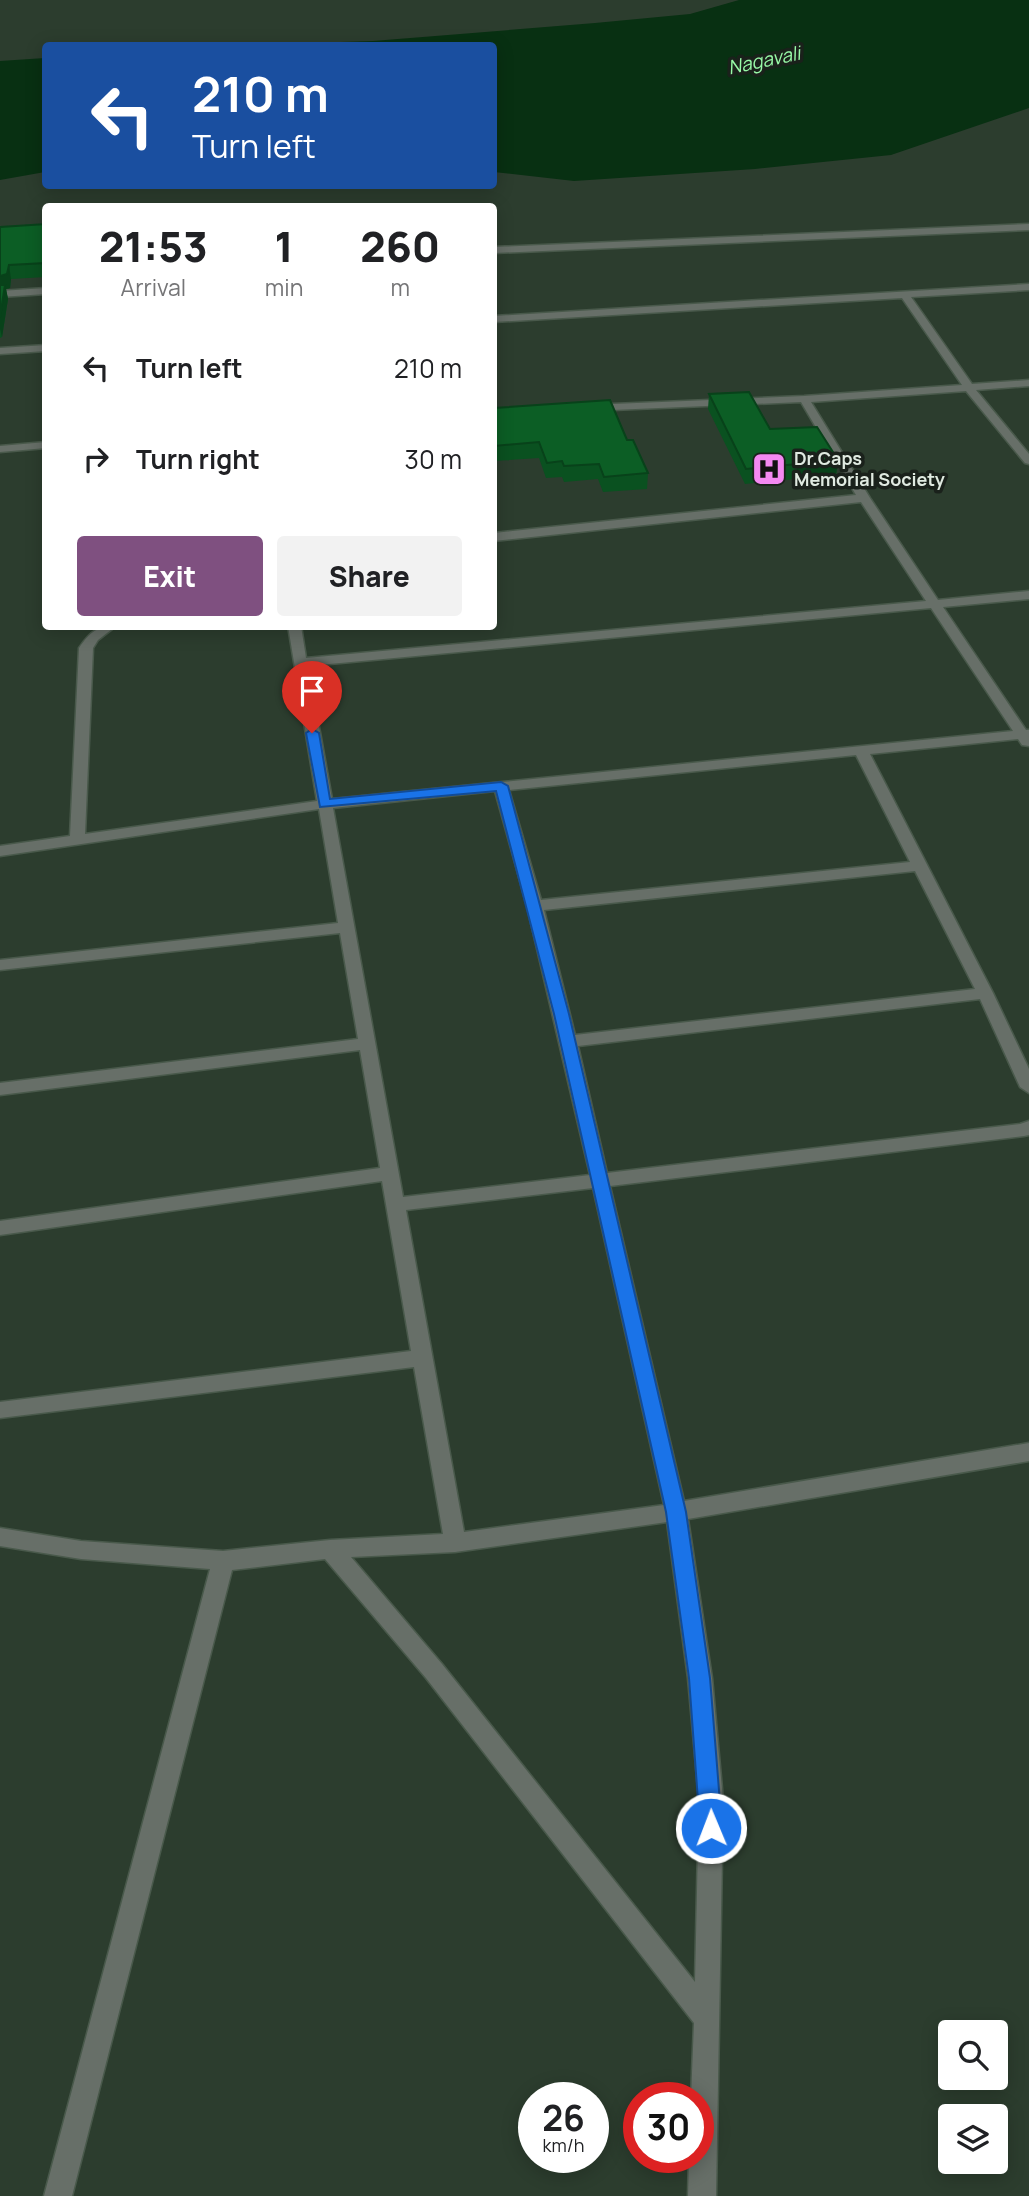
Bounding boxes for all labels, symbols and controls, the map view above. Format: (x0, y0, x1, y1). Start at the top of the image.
water label: Nagavali (725, 39, 805, 80)
text: 210 m (192, 60, 329, 127)
icon: left (77, 70, 168, 161)
text: Turn left (192, 124, 316, 168)
text: 21:53 (99, 217, 208, 275)
text: 1 (275, 217, 294, 275)
text: 260 (360, 217, 440, 275)
text: Arrival (121, 271, 186, 303)
text: min (265, 271, 303, 303)
text: m (390, 271, 410, 303)
icon: left (77, 349, 115, 387)
text: Turn left (136, 350, 243, 386)
text: 210 m (394, 350, 462, 386)
icon: right (77, 440, 115, 478)
text: Turn right (136, 441, 260, 477)
text: 30 m (405, 441, 462, 477)
place label: Dr.Caps Memorial Society (794, 446, 945, 491)
hospital icon: Dr.Caps Memorial Society (750, 450, 788, 488)
button: Exit (77, 536, 263, 616)
button: Share (277, 536, 462, 616)
pin (282, 661, 342, 733)
icon: arrive (293, 672, 331, 710)
position arrow (674, 1791, 748, 1865)
map controls (938, 2020, 1008, 2174)
button: search (938, 2020, 1008, 2090)
speed limit sign: 30 (623, 2082, 714, 2173)
text: 26 (542, 2094, 585, 2142)
button: layers (938, 2104, 1008, 2174)
text: km/h (543, 2133, 584, 2157)

